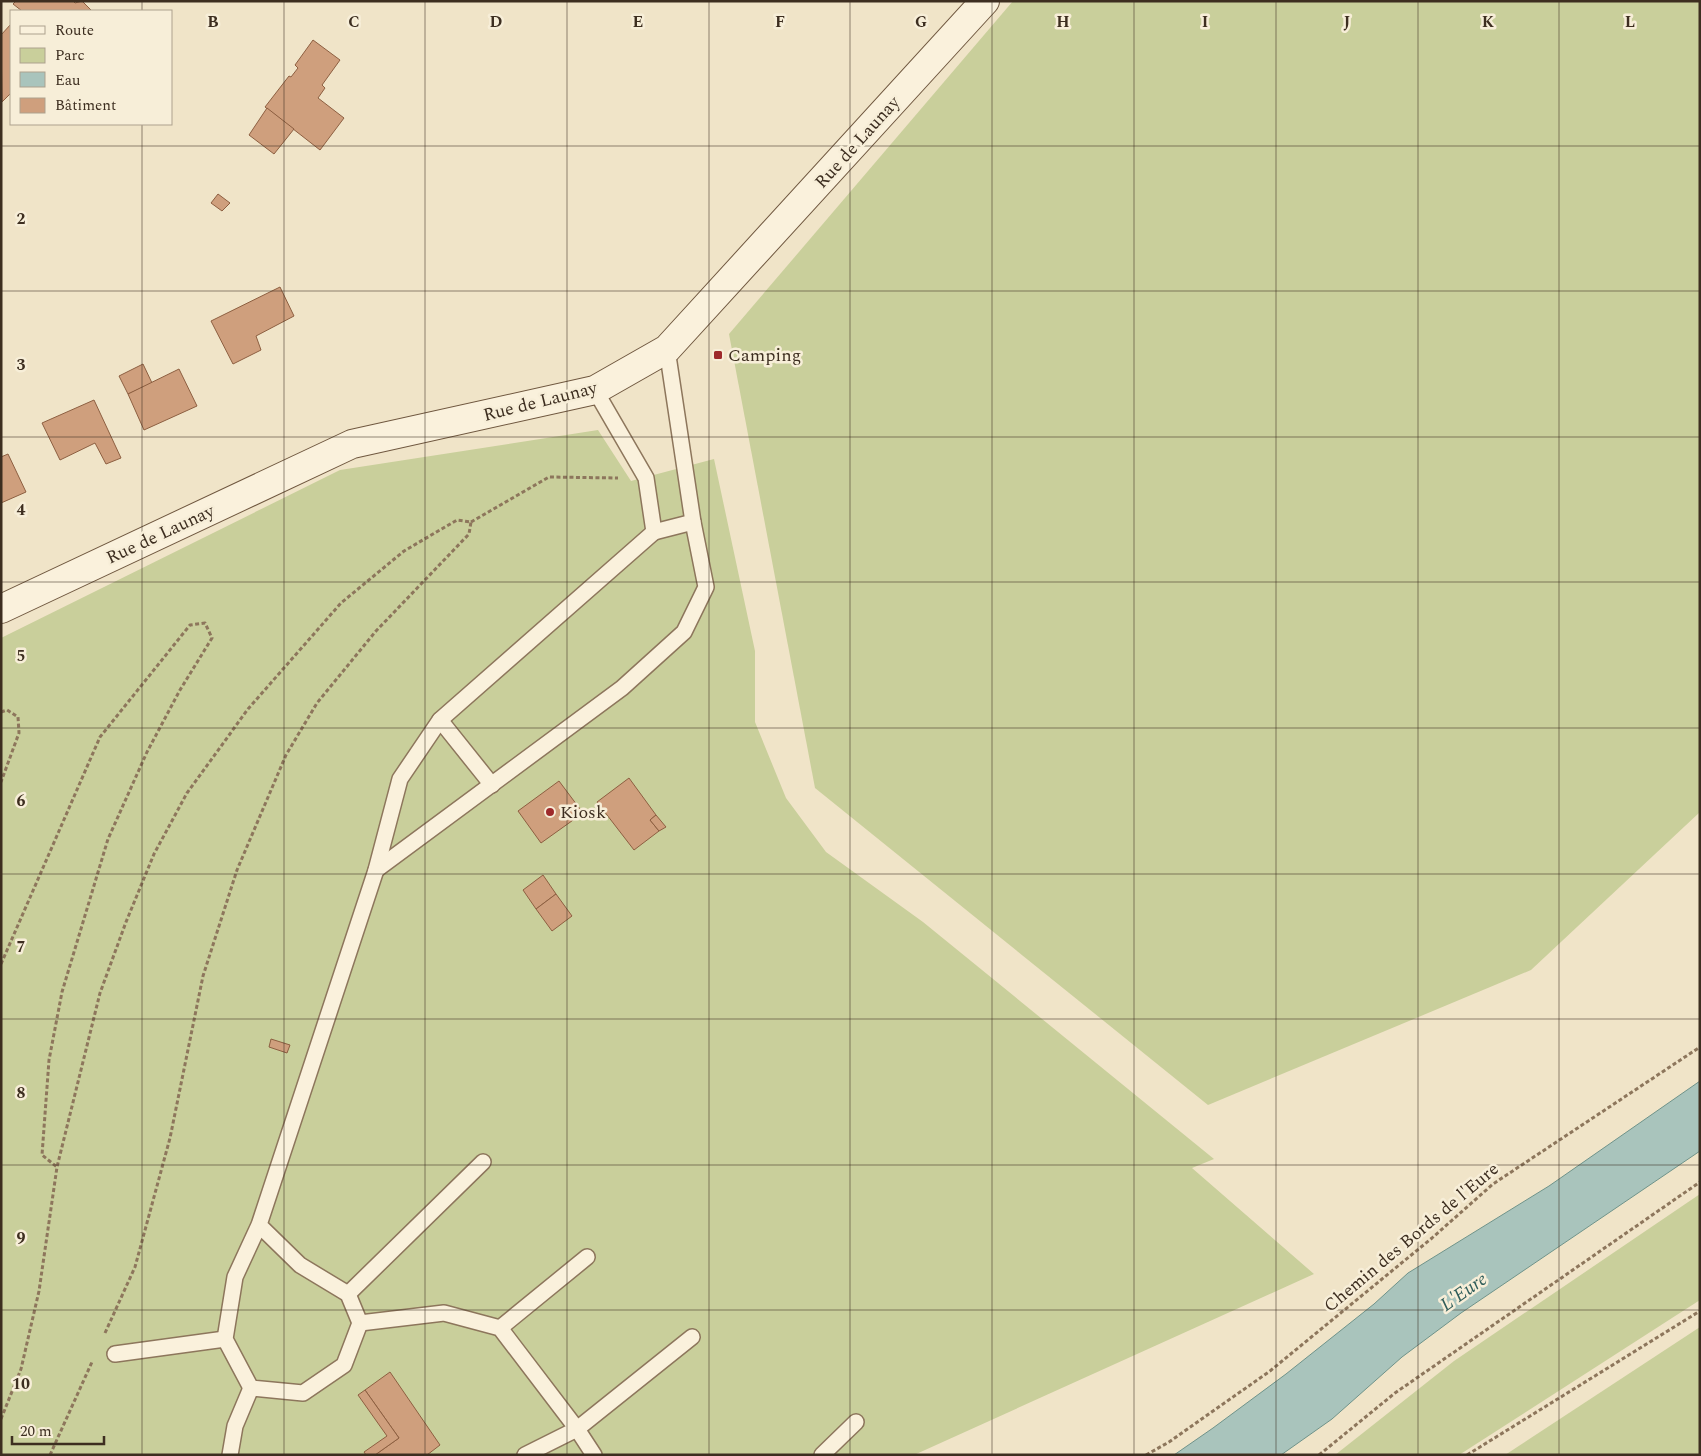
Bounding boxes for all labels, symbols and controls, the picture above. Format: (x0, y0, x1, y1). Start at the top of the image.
legend (10, 10, 172, 125)
text: B (207, 10, 219, 34)
text: C (348, 10, 360, 34)
text: D (490, 10, 503, 34)
text: E (633, 10, 643, 34)
text: F (775, 10, 785, 34)
text: G (915, 10, 927, 34)
text: H (1056, 10, 1070, 34)
text: I (1202, 10, 1208, 34)
text: J (1344, 10, 1351, 34)
text: K (1482, 10, 1495, 34)
text: L (1625, 10, 1635, 34)
text: Route (55, 19, 94, 42)
text: Parc (55, 44, 85, 67)
text: Eau (55, 69, 81, 92)
street label: Rue de Launay (808, 89, 907, 195)
text: Bâtiment (55, 94, 116, 117)
text: 2 (17, 207, 26, 231)
place label: Camping (728, 342, 801, 369)
marker: Camping (712, 349, 724, 361)
text: 3 (17, 353, 26, 377)
street label: Rue de Launay (480, 374, 601, 429)
street label: Rue de Launay (102, 497, 220, 571)
text: 4 (17, 498, 26, 522)
text: 5 (17, 644, 25, 668)
text: 6 (17, 789, 26, 813)
place label: Kiosk (560, 799, 606, 826)
marker: Kiosk (544, 806, 556, 818)
text: 7 (17, 935, 26, 959)
text: 8 (17, 1081, 26, 1105)
street label: Chemin des Bords de l'Eure (1318, 1156, 1505, 1319)
text: 9 (17, 1226, 26, 1250)
water label: L'Eure (1434, 1265, 1494, 1319)
text: 10 (12, 1372, 30, 1396)
scale bar (12, 1414, 105, 1446)
text: 20 m (20, 1420, 52, 1443)

